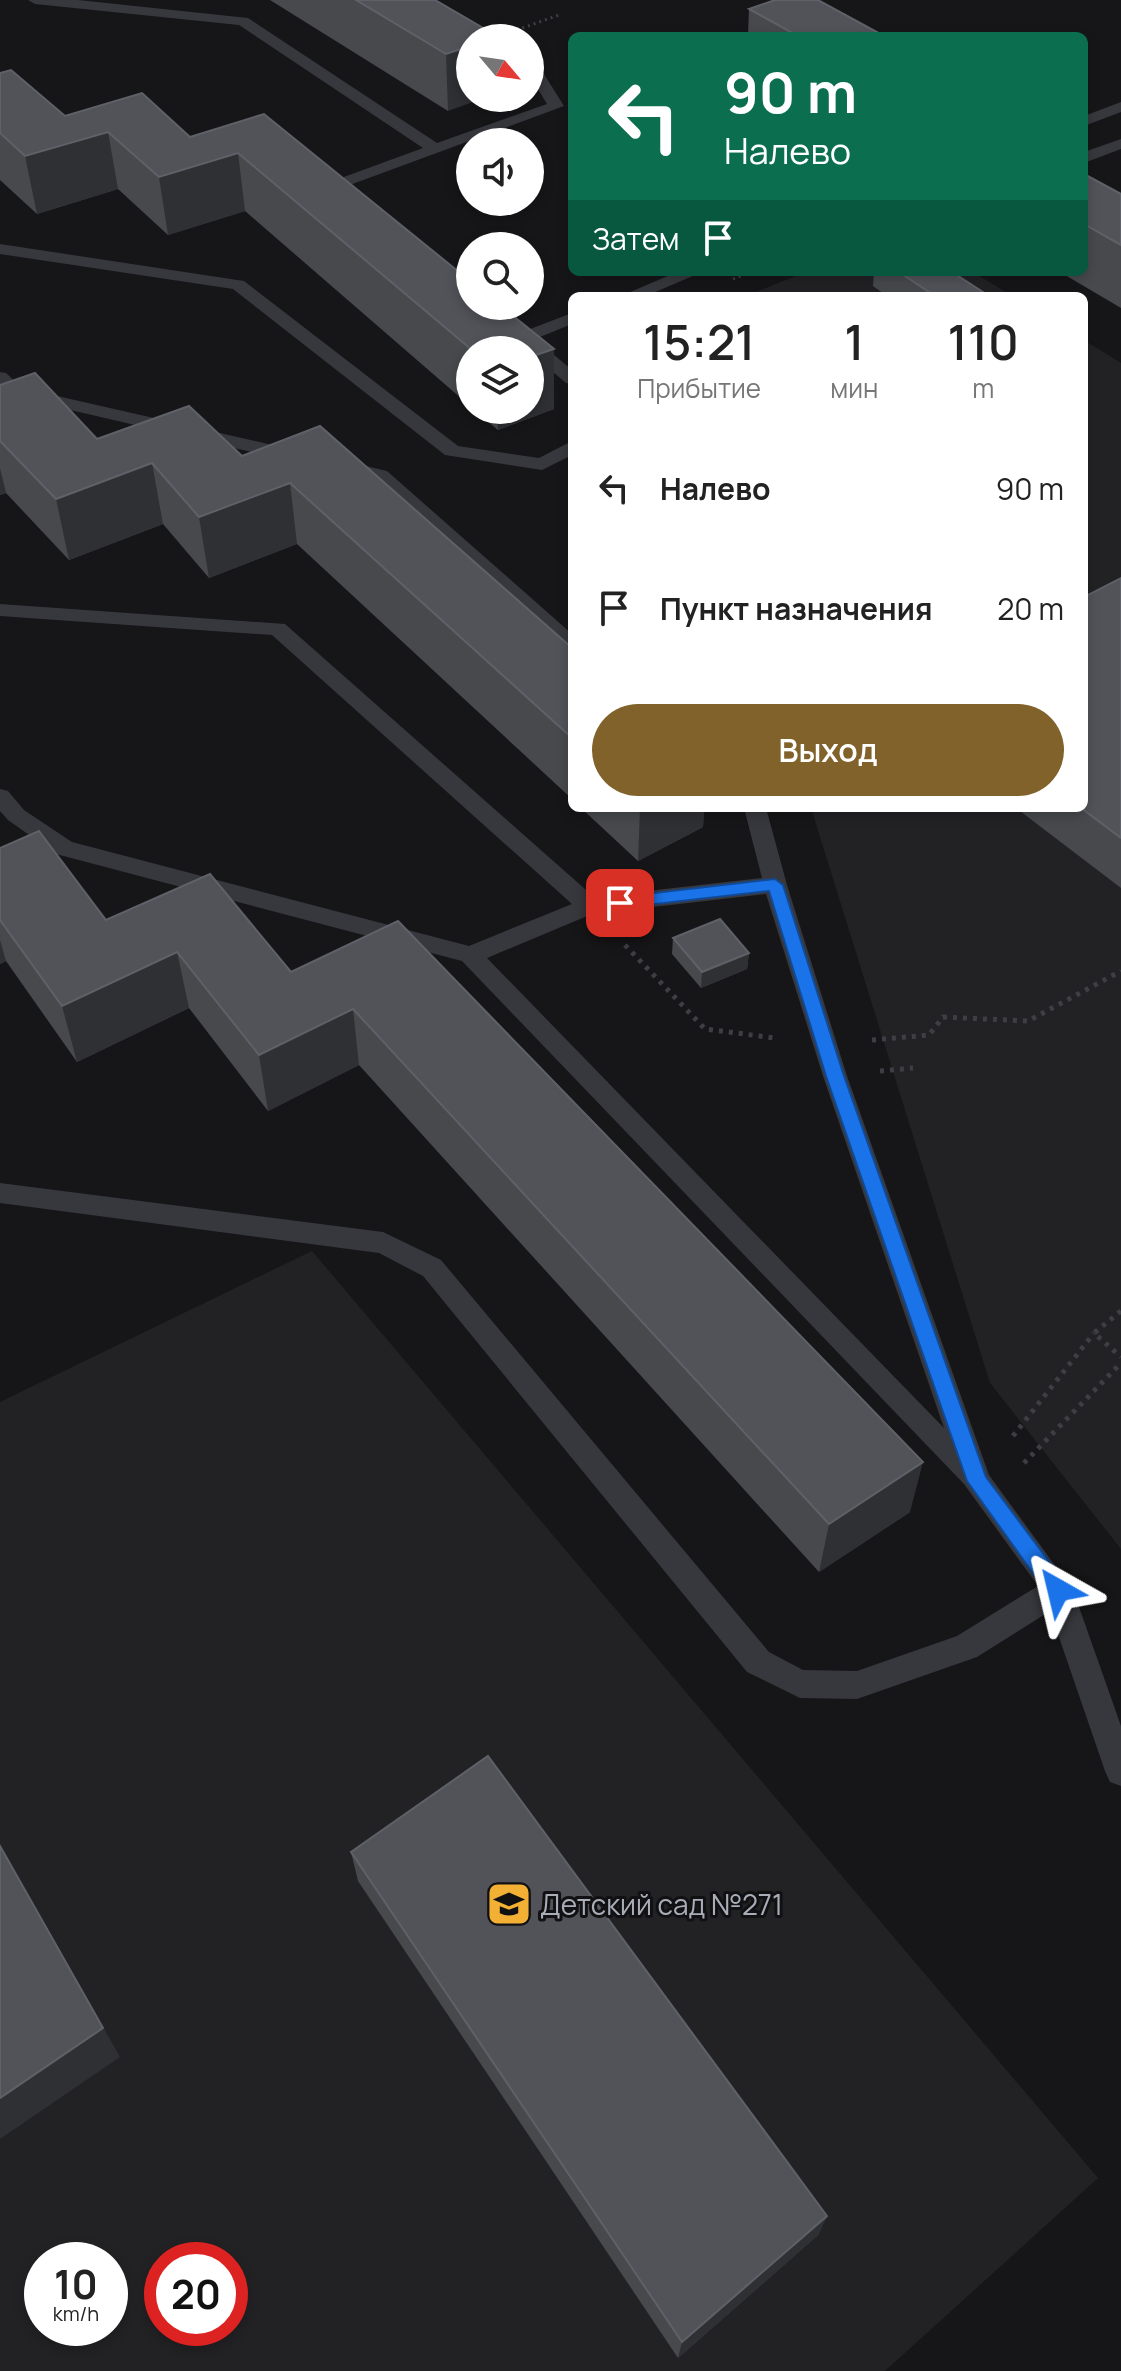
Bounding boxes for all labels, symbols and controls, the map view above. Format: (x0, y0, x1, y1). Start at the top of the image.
north arrow (456, 24, 544, 112)
map controls (456, 24, 544, 424)
text: 90 m (724, 53, 857, 130)
icon: left (592, 64, 696, 168)
text: Налево (724, 126, 851, 175)
button: sound (456, 128, 544, 216)
icon: arrive (696, 216, 740, 260)
text: Затем (592, 218, 680, 259)
button: search (456, 232, 544, 320)
text: 15:21 (643, 309, 755, 374)
text: 1 (844, 309, 864, 374)
text: 110 (948, 309, 1019, 374)
button: layers (456, 336, 544, 424)
text: Прибытие (637, 370, 761, 406)
text: мин (830, 370, 878, 406)
text: m (972, 370, 994, 406)
icon: left (592, 466, 636, 510)
text: Налево (660, 468, 770, 509)
text: 90 m (996, 468, 1064, 509)
icon: arrive (592, 586, 636, 630)
text: Пункт назначения (660, 588, 933, 629)
text: 20 m (997, 588, 1064, 629)
button: Выход (592, 704, 1064, 796)
pin (586, 869, 654, 937)
icon: arrive (598, 881, 642, 925)
position arrow (1016, 1548, 1100, 1632)
school or university icon: Детский сад №271 (485, 1880, 533, 1928)
place label: Детский сад №271 (540, 1885, 783, 1923)
speed limit sign: 20 (144, 2242, 248, 2346)
text: 10 (54, 2256, 98, 2311)
text: km/h (53, 2300, 99, 2327)

